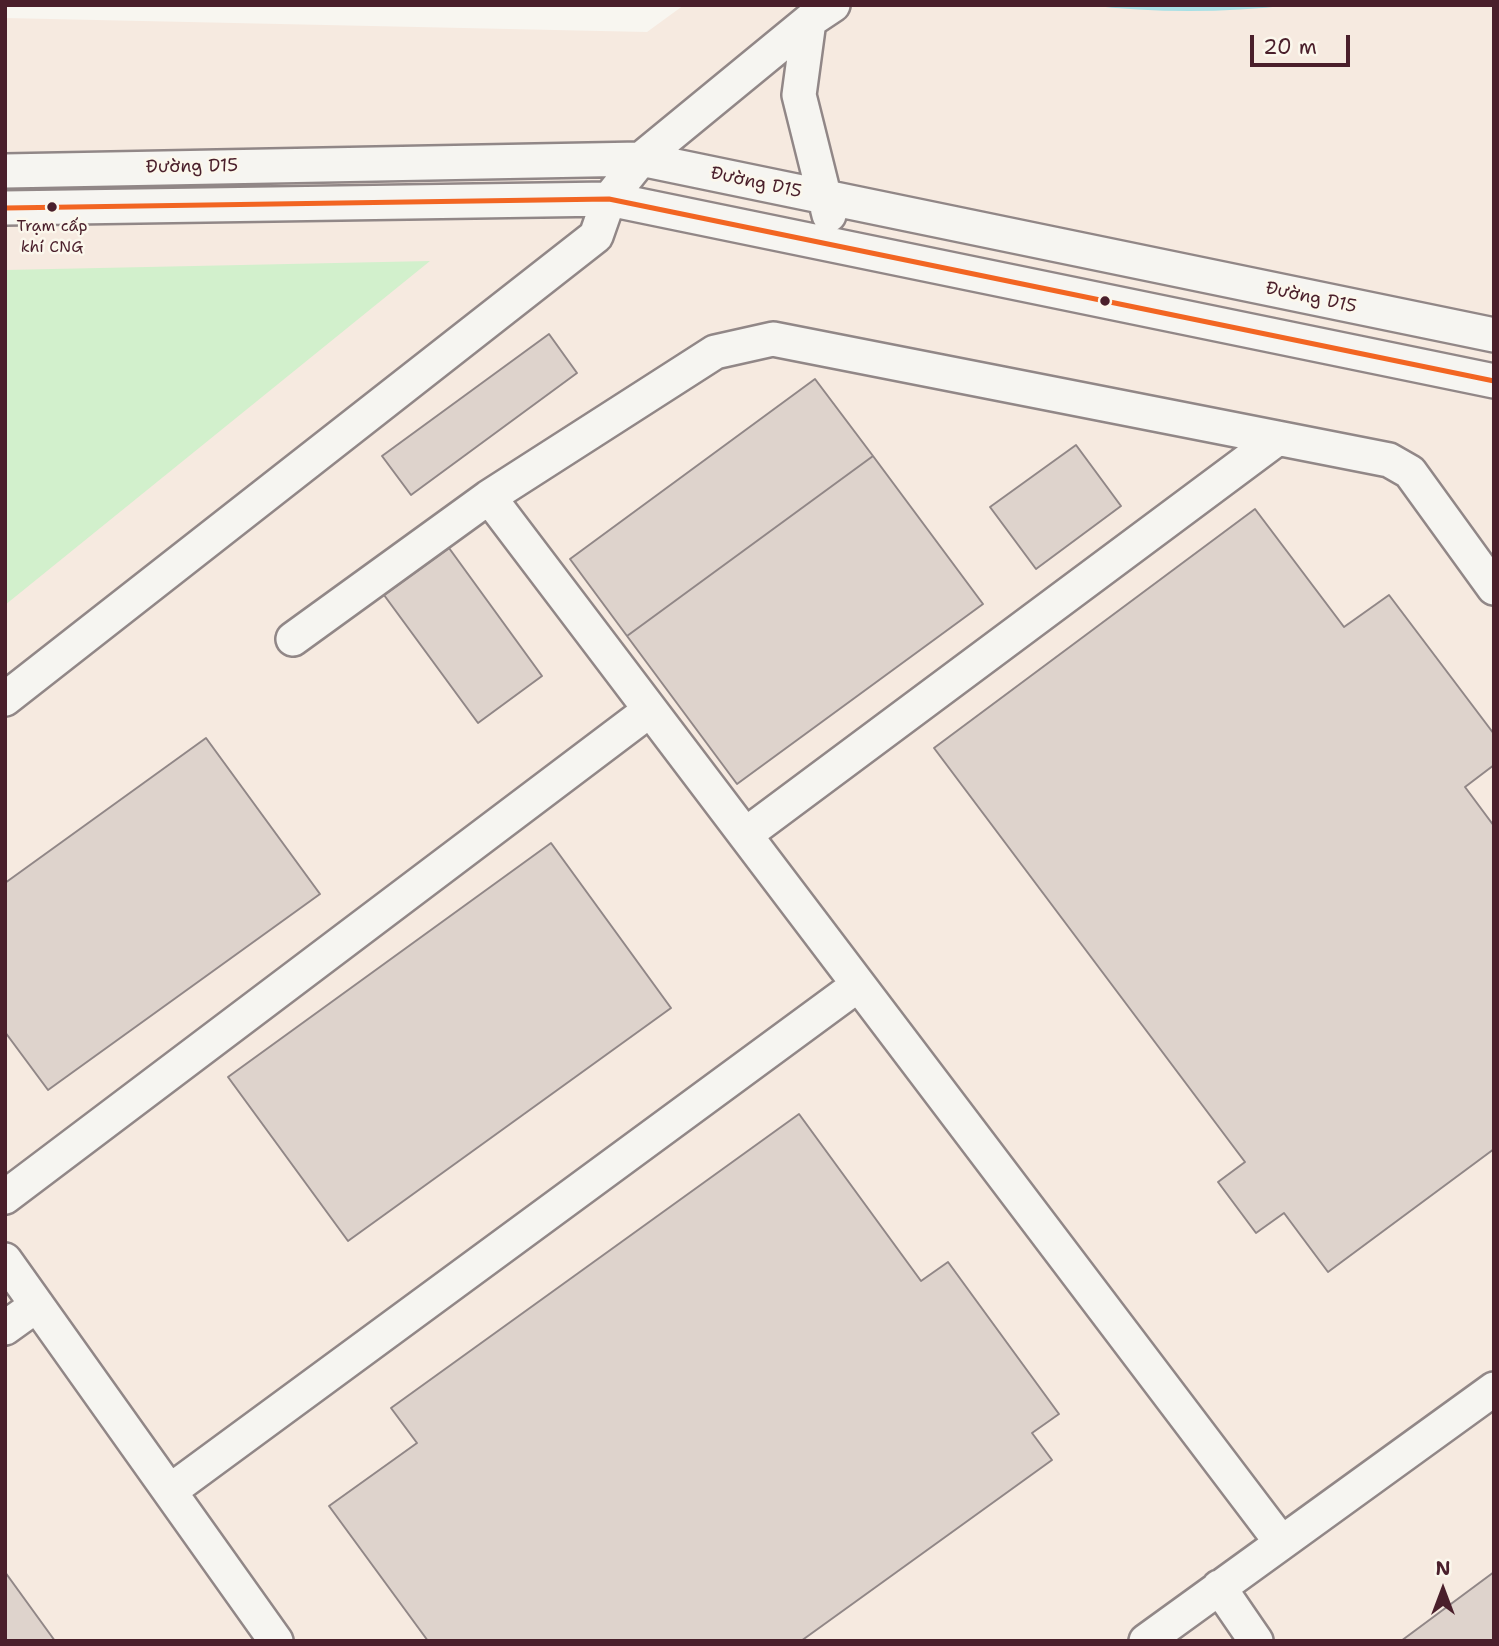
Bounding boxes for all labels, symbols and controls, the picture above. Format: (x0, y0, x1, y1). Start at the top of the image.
scale bar (1254, 21, 1354, 65)
text: 20 m (1263, 33, 1317, 61)
street label: Đường D15 (146, 155, 238, 179)
street label: Đường D15 (709, 163, 803, 203)
marker: Trạm cấp khí CNG (45, 200, 59, 214)
place label: Trạm cấp khí CNG (17, 217, 87, 255)
street label: Đường D15 (1264, 278, 1358, 318)
unlabelled marker (1098, 294, 1112, 308)
north arrow (1408, 1555, 1478, 1625)
text: N (1435, 1556, 1451, 1581)

